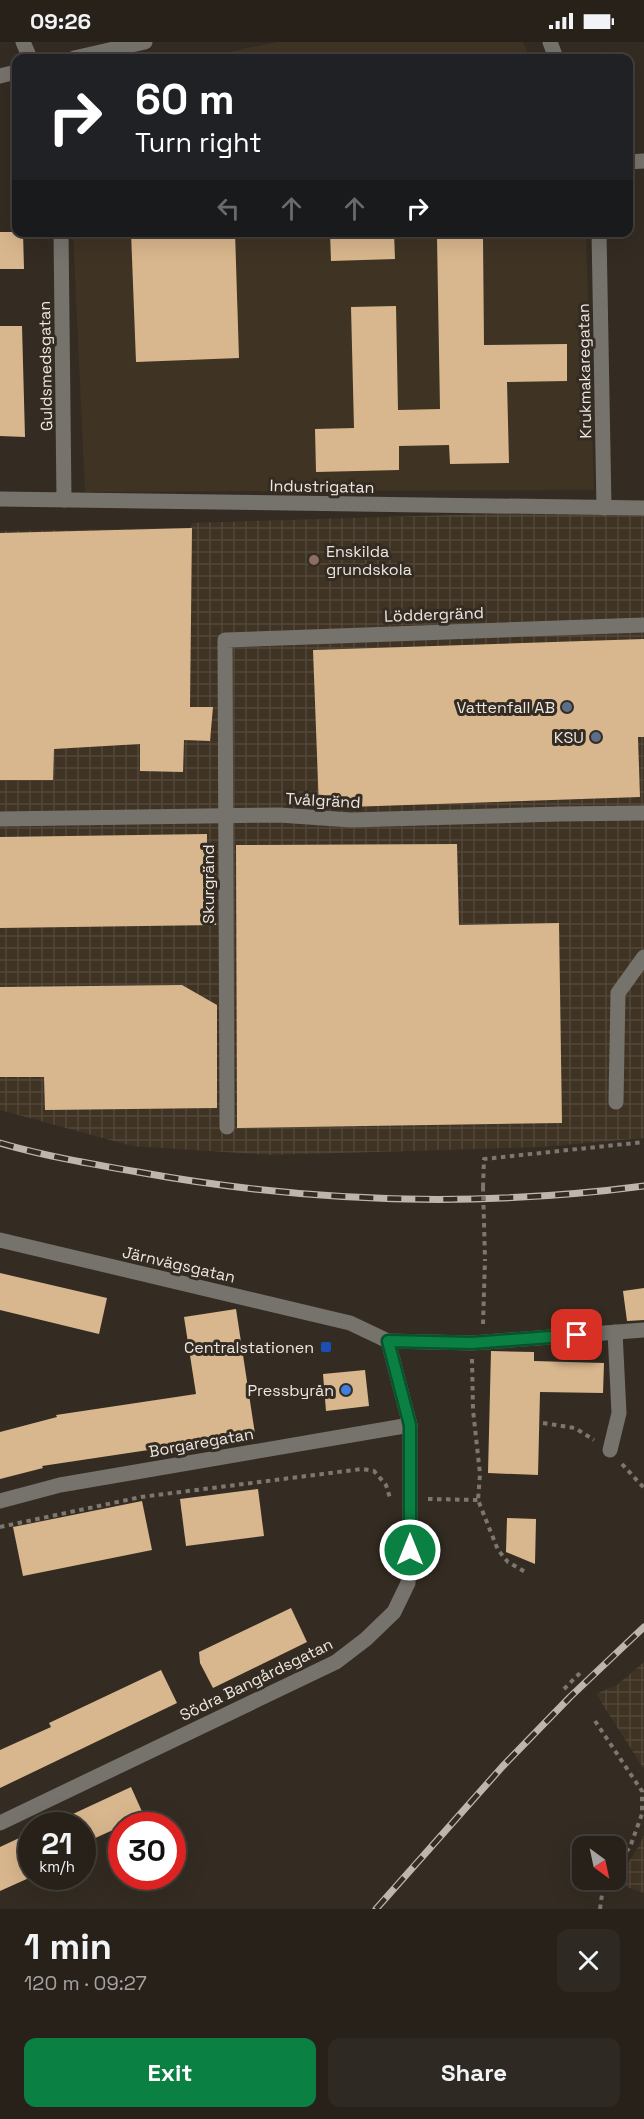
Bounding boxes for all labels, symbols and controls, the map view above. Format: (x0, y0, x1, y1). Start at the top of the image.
text: 09:26 (30, 7, 91, 35)
text: 60 m (135, 73, 235, 126)
icon: right (36, 78, 114, 156)
text: Turn right (135, 125, 262, 160)
icon: left (212, 192, 245, 225)
icon: ahead (275, 192, 308, 225)
icon: ahead (338, 192, 371, 225)
icon: right (401, 192, 434, 225)
street label: Guldsmedsgatan (34, 301, 57, 431)
street label: Krukmakaregatan (573, 303, 596, 439)
street label: Industrigatan (269, 475, 374, 498)
place label: Enskilda grundskola (326, 541, 412, 580)
marker: Enskilda grundskola (307, 553, 321, 567)
street label: Löddergränd (384, 602, 484, 627)
place label: Vattenfall AB (456, 697, 555, 718)
marker: Vattenfall AB (560, 700, 574, 714)
place label: KSU (554, 727, 584, 748)
marker: KSU (589, 730, 603, 744)
street label: Tvålgränd (285, 788, 361, 813)
street label: Skurgränd (198, 844, 219, 924)
street label: Järnvägsgatan (120, 1241, 237, 1288)
pin (551, 1309, 602, 1360)
icon: arrive (560, 1318, 593, 1351)
place label: Centralstationen (184, 1337, 314, 1358)
marker: Centralstationen (319, 1340, 333, 1354)
place label: Pressbyrån (247, 1380, 334, 1401)
marker: Pressbyrån (339, 1383, 353, 1397)
street label: Borgaregatan (147, 1423, 255, 1462)
position arrow (378, 1518, 442, 1582)
street label: Södra Bangårdsgatan (176, 1633, 336, 1726)
speed limit sign: 30 (108, 1812, 186, 1890)
text: 21 (41, 1824, 73, 1863)
north arrow (572, 1836, 626, 1890)
map controls (572, 1836, 626, 1890)
text: km/h (39, 1857, 75, 1876)
text: 1 min (24, 1924, 112, 1970)
button: close (557, 1929, 620, 1992)
text: 120 m · 09:27 (24, 1970, 147, 1996)
button: Exit (24, 2038, 316, 2107)
button: Share (328, 2038, 620, 2107)

